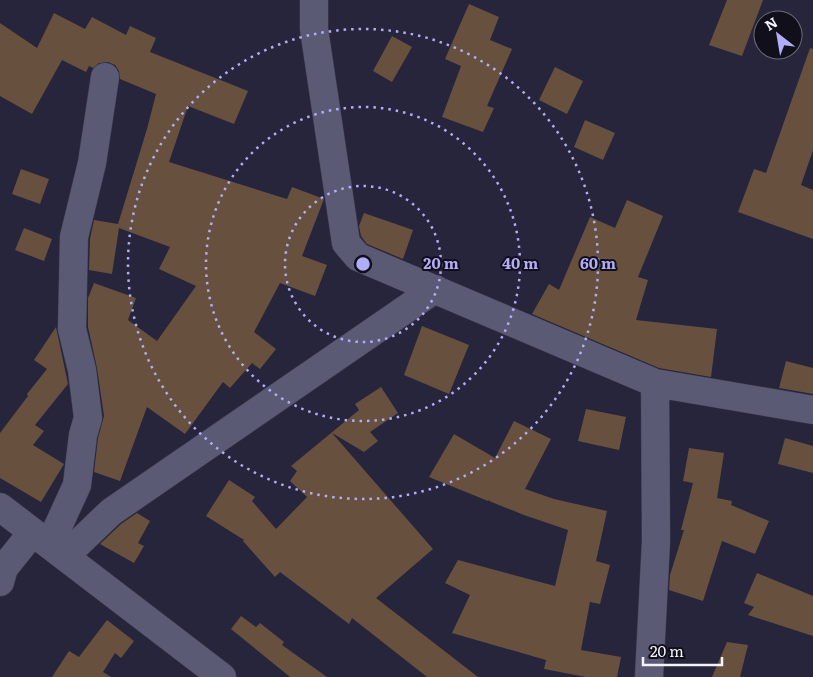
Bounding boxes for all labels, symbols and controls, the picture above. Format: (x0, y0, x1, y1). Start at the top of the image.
north arrow (753, 10, 803, 60)
text: N (761, 11, 781, 35)
text: 20 m (423, 251, 459, 274)
text: 40 m (502, 251, 538, 274)
text: 60 m (580, 251, 616, 274)
centre of rings (354, 255, 372, 273)
scale bar (643, 634, 722, 666)
text: 20 m (650, 639, 684, 662)

